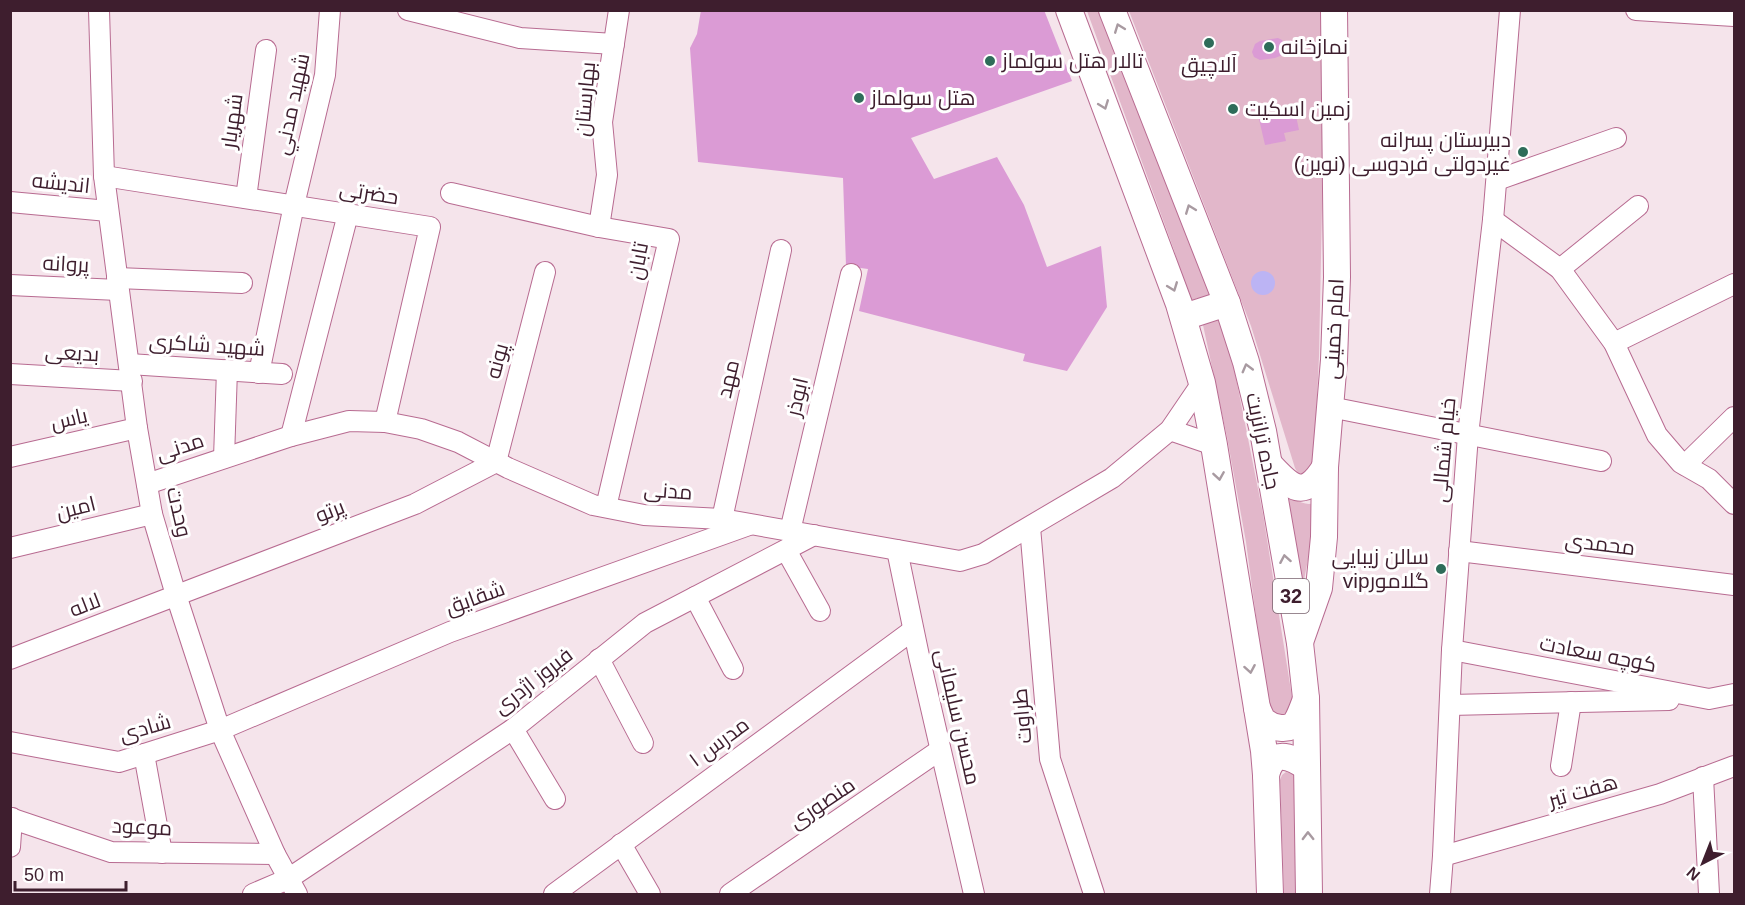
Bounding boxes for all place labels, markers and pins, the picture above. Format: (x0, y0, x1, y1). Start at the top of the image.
place label: نمازخانه (1281, 35, 1348, 59)
marker: آلاچیق (1202, 36, 1216, 50)
marker: نمازخانه (1262, 40, 1276, 54)
place label: تالار هتل سولماز (1001, 49, 1144, 74)
place label: آلاچیق (1181, 53, 1237, 79)
marker: تالار هتل سولماز (983, 54, 997, 68)
place label: هتل سولماز (870, 86, 976, 111)
marker: هتل سولماز (852, 91, 866, 105)
place label: زمین اسکیت (1245, 97, 1351, 122)
marker: زمین اسکیت (1226, 102, 1240, 116)
place label: دبیرستان پسرانه غیردولتی فردوسی (نوین) (1294, 128, 1511, 177)
marker: دبیرستان پسرانه غیردولتی فردوسی (نوین) (1516, 145, 1530, 159)
place label: سالن زیبایی vipگلامور (1331, 545, 1429, 593)
marker: سالن زیبایی vipگلامور (1434, 562, 1448, 576)

